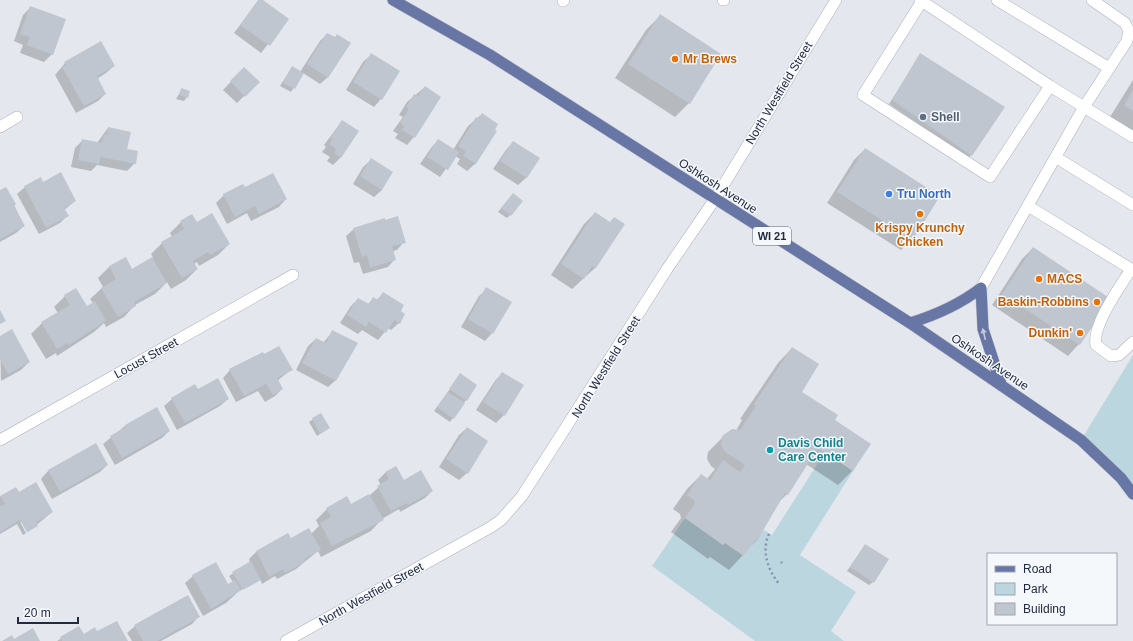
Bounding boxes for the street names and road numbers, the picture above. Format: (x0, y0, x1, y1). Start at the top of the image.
street label: North Westfield Street (743, 39, 816, 147)
street label: Oshkosh Avenue (676, 155, 760, 217)
road number: WI 21 (753, 227, 791, 245)
street label: North Westfield Street (569, 313, 643, 420)
street label: Oshkosh Avenue (949, 331, 1032, 393)
street label: Locust Street (112, 334, 181, 381)
street label: North Westfield Street (316, 559, 426, 629)

